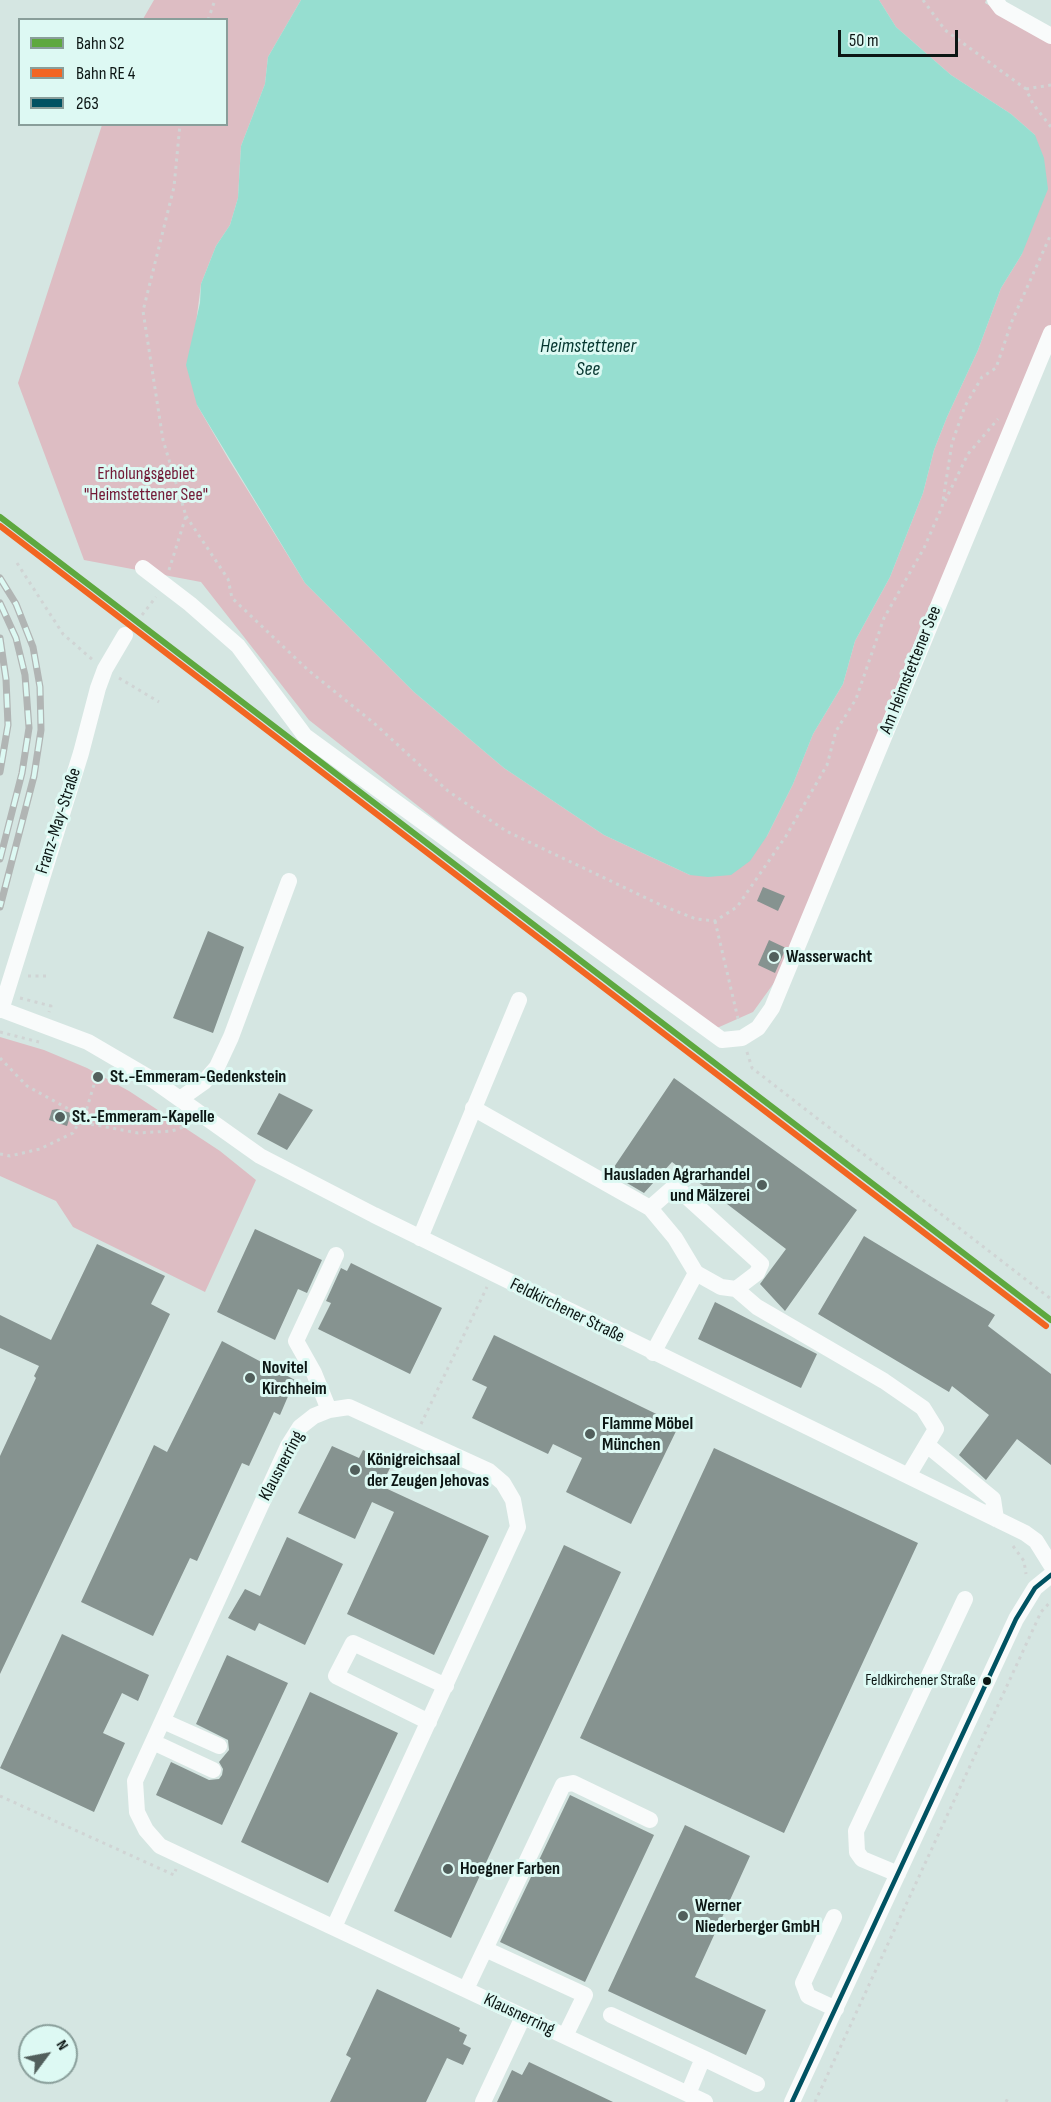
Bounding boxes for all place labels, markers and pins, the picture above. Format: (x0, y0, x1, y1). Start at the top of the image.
place label: Wasserwacht (786, 946, 872, 968)
marker: Wasserwacht (767, 950, 781, 964)
place label: St.-Emmeram-Gedenkstein (110, 1066, 286, 1088)
marker: St.-Emmeram-Gedenkstein (91, 1070, 105, 1084)
place label: St.-Emmeram-Kapelle (72, 1106, 215, 1128)
marker: St.-Emmeram-Kapelle (53, 1110, 67, 1124)
place label: Hausladen Agrarhandel und Mälzerei (604, 1164, 750, 1206)
marker: Hausladen Agrarhandel und Mälzerei (755, 1178, 769, 1192)
place label: Novitel Kirchheim (262, 1357, 327, 1400)
marker: Novitel Kirchheim (243, 1371, 257, 1385)
place label: Flamme Möbel München (602, 1413, 693, 1456)
marker: Flamme Möbel München (583, 1427, 597, 1441)
place label: Königreichsaal der Zeugen Jehovas (367, 1449, 489, 1492)
marker: Königreichsaal der Zeugen Jehovas (348, 1463, 362, 1477)
place label: Feldkirchener Straße (865, 1671, 976, 1691)
marker: Feldkirchener Straße (981, 1675, 993, 1687)
place label: Hoegner Farben (460, 1858, 560, 1880)
marker: Hoegner Farben (441, 1862, 455, 1876)
place label: Werner Niederberger GmbH (695, 1895, 820, 1938)
marker: Werner Niederberger GmbH (676, 1909, 690, 1923)

